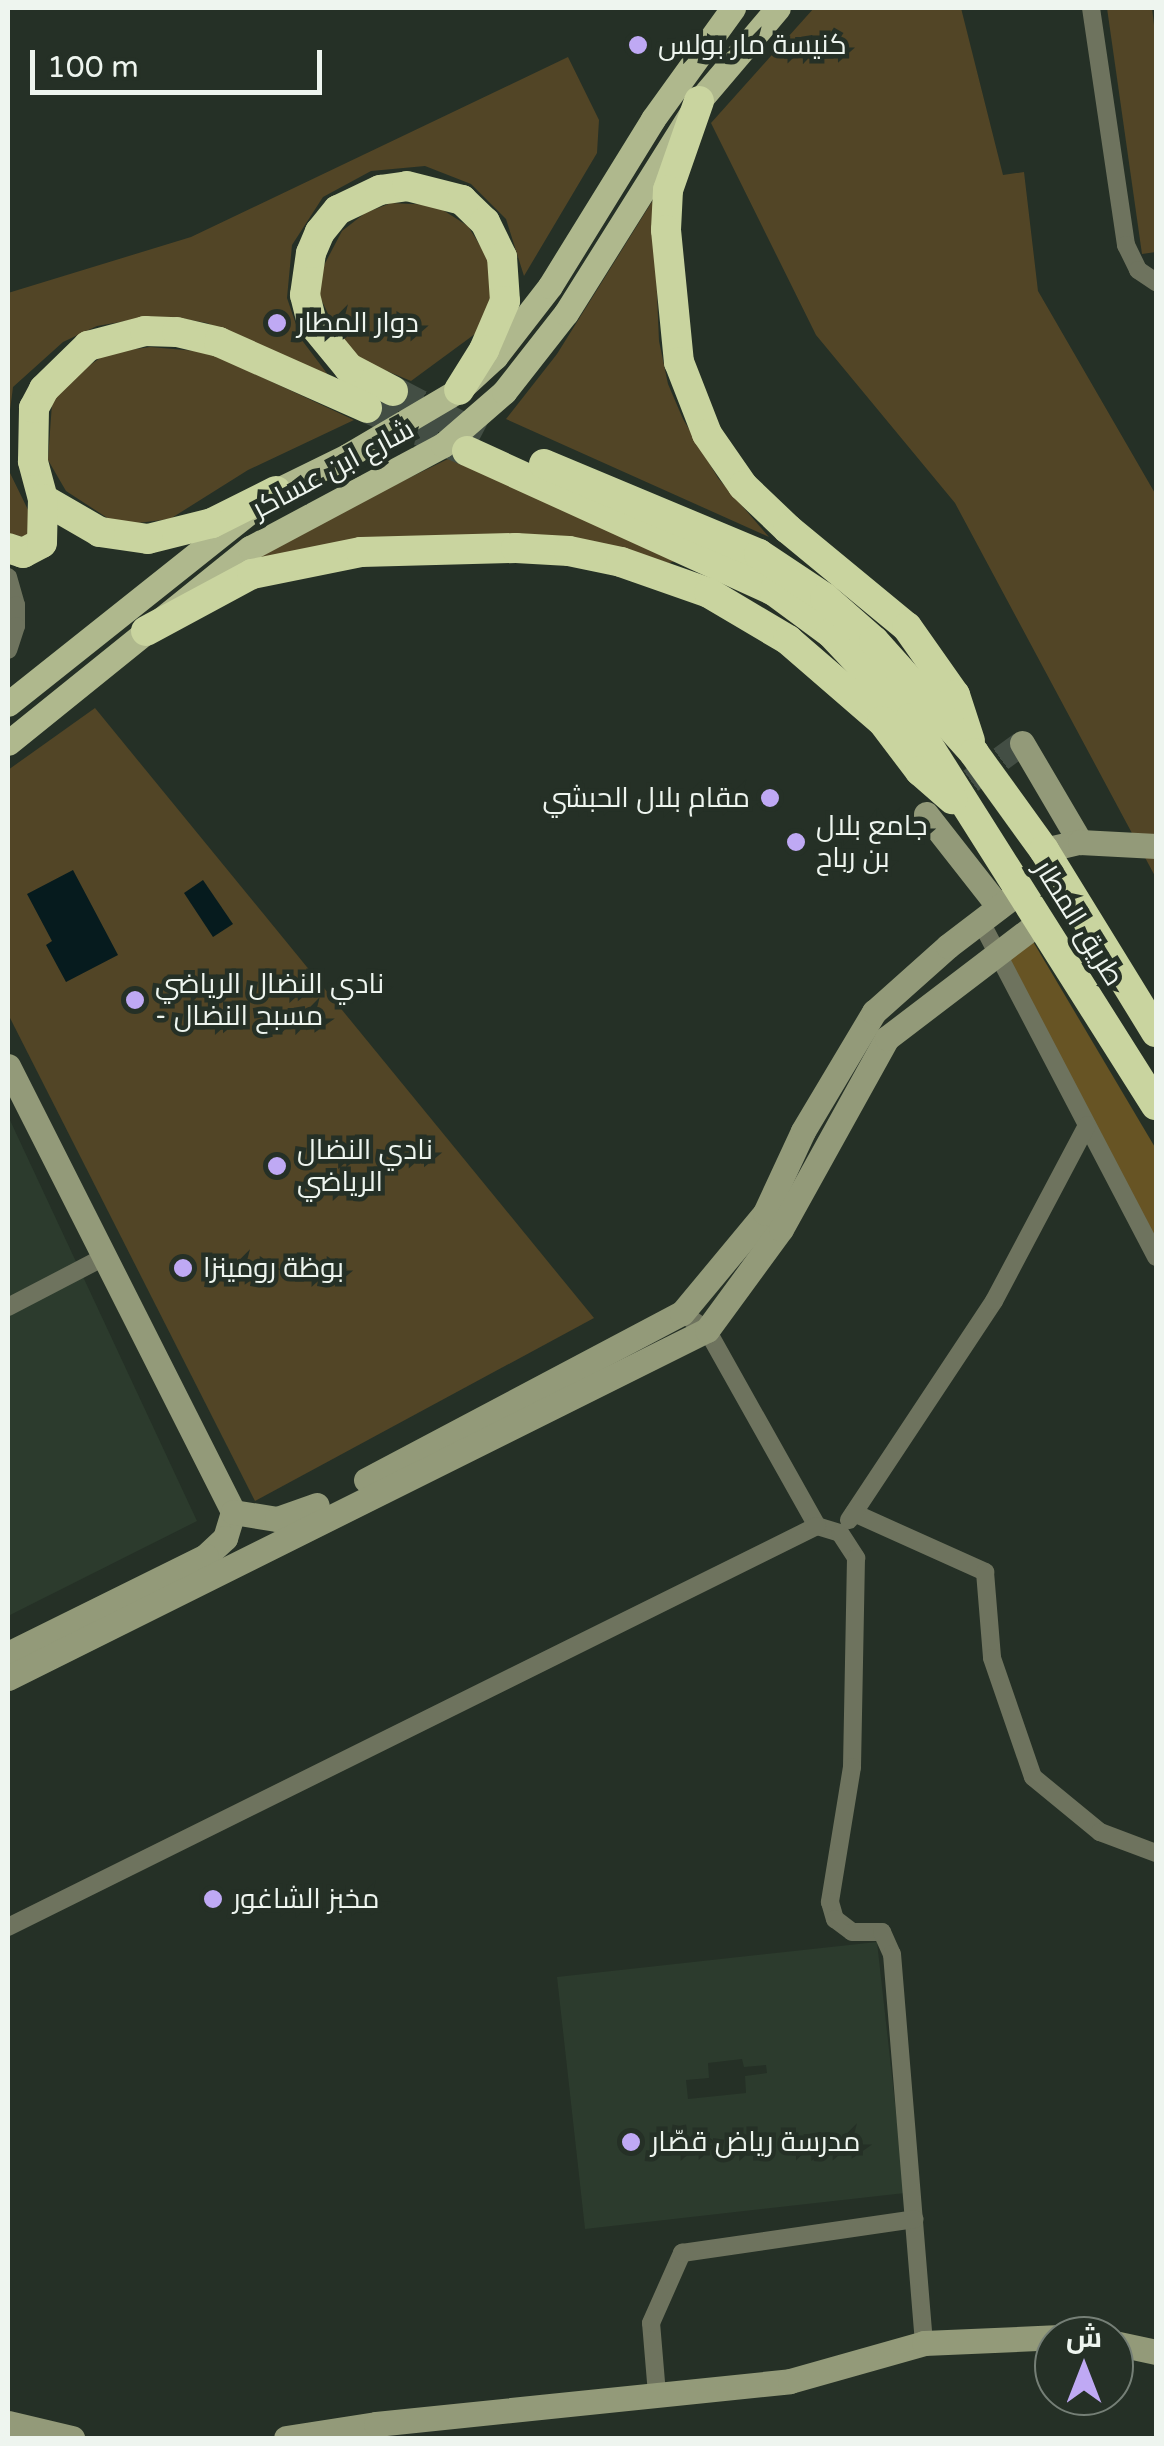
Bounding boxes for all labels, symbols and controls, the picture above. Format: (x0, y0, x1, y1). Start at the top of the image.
place label: كنيسة مار بولس (658, 28, 847, 62)
scale bar (35, 30, 328, 92)
marker: كنيسة مار بولس (627, 34, 649, 56)
text: 100 m (47, 49, 139, 86)
place label: دوار المطار (297, 306, 419, 340)
marker: دوار المطار (266, 312, 288, 334)
street label: شارع ابن عساكر (246, 412, 420, 526)
place label: مقام بلال الحبشي (542, 781, 750, 815)
marker: مقام بلال الحبشي (759, 787, 781, 809)
place label: جامع بلال بن رباح (816, 809, 928, 875)
marker: جامع بلال بن رباح (785, 831, 807, 853)
street label: طريق المطار (1027, 854, 1131, 992)
place label: نادي النضال الرياضي - مسبح النضال (155, 967, 384, 1033)
marker: نادي النضال الرياضي - مسبح النضال (124, 989, 146, 1011)
place label: نادي النضال الرياضي (297, 1133, 433, 1199)
marker: نادي النضال الرياضي (266, 1155, 288, 1177)
place label: بوظة رومينزا (203, 1251, 344, 1285)
marker: بوظة رومينزا (172, 1257, 194, 1279)
place label: مخبز الشاغور (233, 1882, 379, 1916)
marker: مخبز الشاغور (202, 1888, 224, 1910)
place label: مدرسة رياض قصّار (651, 2125, 860, 2159)
marker: مدرسة رياض قصّار (620, 2131, 642, 2153)
north arrow (1034, 2316, 1134, 2416)
text: ش (1066, 2321, 1102, 2355)

